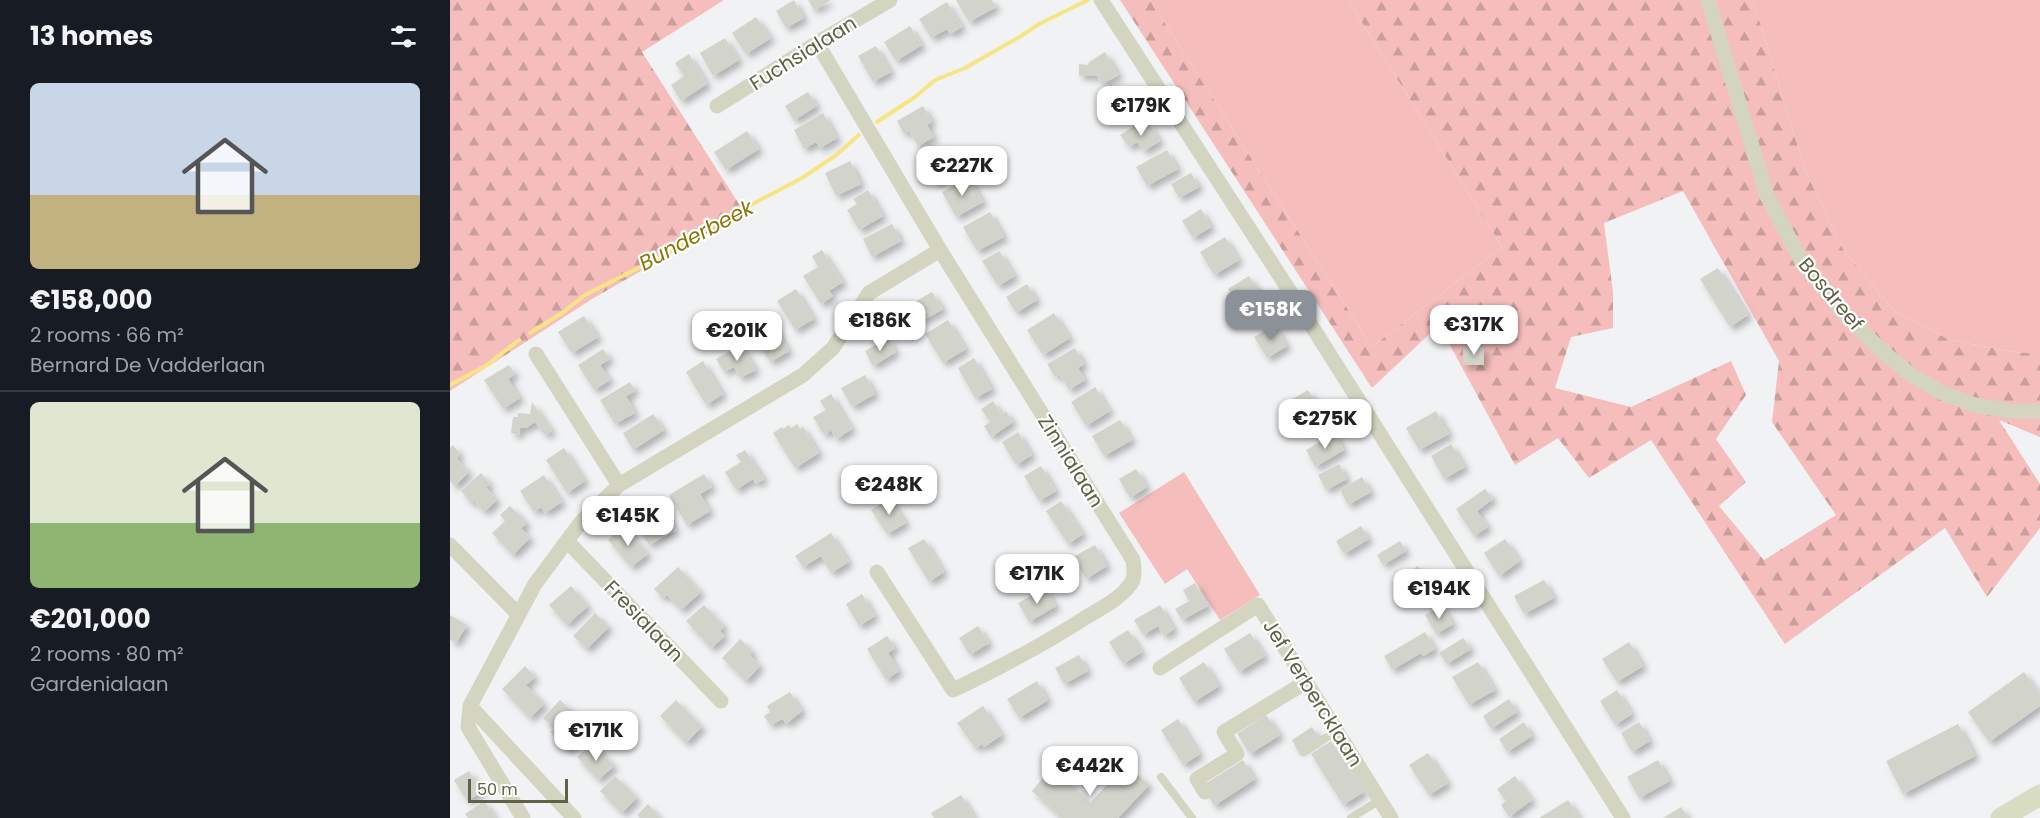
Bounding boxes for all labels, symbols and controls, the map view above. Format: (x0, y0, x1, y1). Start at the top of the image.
street label: Fuchsialaan (744, 9, 862, 97)
text: 13 homes (30, 18, 153, 54)
icon: filters (387, 20, 420, 53)
pin: €179K (1099, 86, 1183, 137)
text: €179K (1111, 91, 1171, 119)
icon: home (171, 122, 279, 230)
pin: €227K (920, 146, 1004, 197)
text: €227K (930, 151, 994, 179)
water label: Bunderbeek (634, 192, 759, 277)
street label: Bosdreef (1792, 251, 1870, 337)
text: €158,000 (30, 282, 153, 318)
pin: €158K (1229, 290, 1313, 341)
text: €158K (1239, 295, 1303, 323)
pin: €186K (838, 301, 922, 352)
pin: €317K (1432, 305, 1516, 356)
text: €186K (848, 306, 912, 334)
text: €317K (1444, 310, 1504, 338)
pin: €201K (695, 311, 779, 362)
text: €201K (706, 316, 768, 344)
text: 2 rooms · 66 m² (30, 321, 184, 349)
text: Bernard De Vadderlaan (30, 351, 265, 379)
pin: €275K (1283, 399, 1367, 450)
text: €275K (1293, 404, 1357, 432)
street label: Zinnialaan (1031, 409, 1111, 513)
icon: home (171, 441, 279, 549)
pin: €248K (847, 465, 931, 516)
text: €248K (855, 470, 923, 498)
pin: €145K (586, 496, 670, 547)
text: €145K (596, 501, 660, 529)
pin: €171K (995, 554, 1079, 605)
text: €171K (1009, 559, 1065, 587)
pin: €194K (1397, 569, 1481, 620)
street label: Fresialaan (598, 574, 690, 668)
text: €194K (1407, 574, 1471, 602)
text: €201,000 (30, 601, 151, 637)
street label: Jef Verbercklaan (1256, 614, 1370, 772)
text: 2 rooms · 80 m² (30, 640, 184, 668)
text: Gardenialaan (30, 670, 168, 698)
pin: €171K (554, 711, 638, 762)
text: €171K (568, 716, 624, 744)
pin: €442K (1048, 746, 1132, 797)
text: €442K (1056, 751, 1124, 779)
scale bar (468, 776, 568, 804)
text: 50 m (477, 778, 518, 801)

